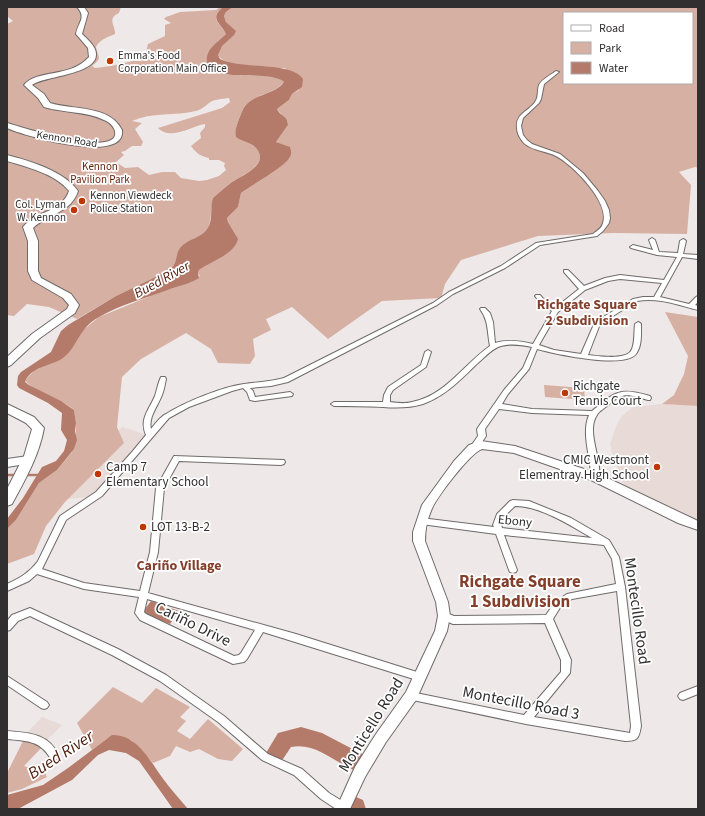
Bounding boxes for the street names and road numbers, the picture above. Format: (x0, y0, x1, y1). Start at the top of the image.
street label: Kennon Road (35, 127, 99, 151)
street label: Ebony (497, 510, 533, 532)
street label: Montecillo Road (619, 556, 655, 666)
street label: Cariño Drive (151, 596, 235, 652)
street label: Monticello Road (333, 674, 409, 776)
street label: Montecillo Road 3 (461, 681, 582, 725)

